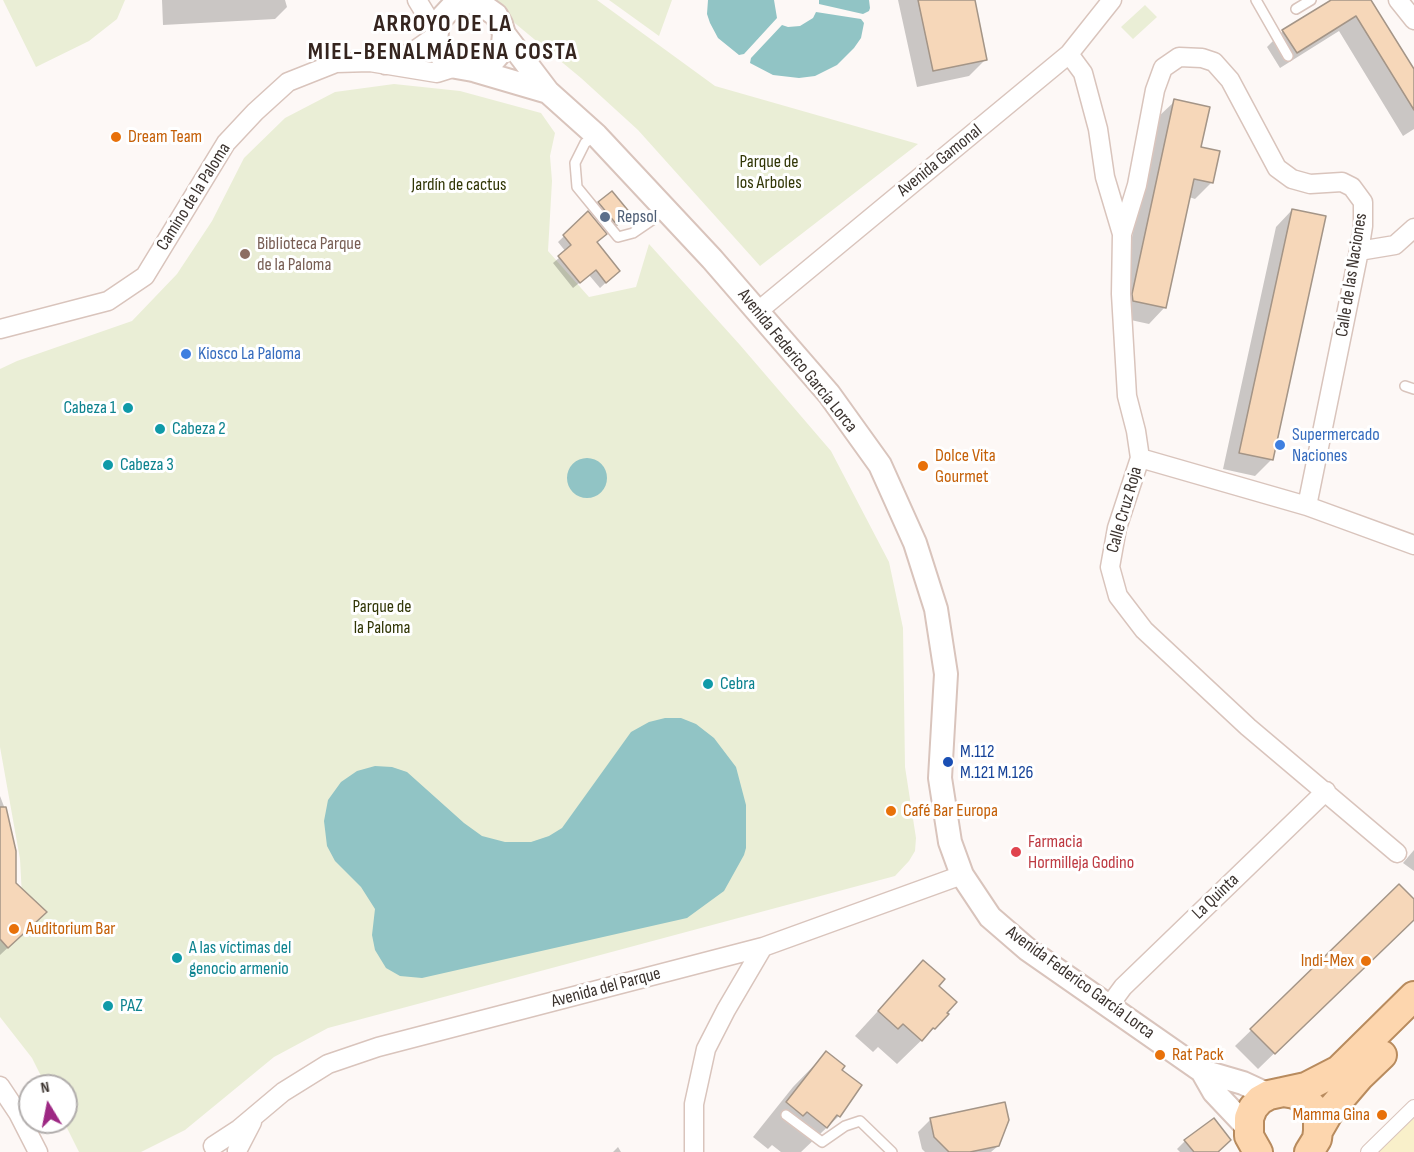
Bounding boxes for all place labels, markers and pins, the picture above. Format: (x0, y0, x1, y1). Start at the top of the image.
place label: Dream Team (128, 126, 202, 148)
marker: Dream Team (109, 130, 123, 144)
place label: Repsol (617, 206, 657, 228)
marker: Repsol (598, 210, 612, 224)
place label: Biblioteca Parque de la Paloma (257, 233, 361, 276)
marker: Biblioteca Parque de la Paloma (238, 247, 252, 261)
place label: Kiosco La Paloma (198, 343, 301, 365)
marker: Kiosco La Paloma (179, 347, 193, 361)
place label: Cabeza 1 (63, 397, 116, 419)
marker: Cabeza 1 (121, 401, 135, 415)
place label: Cabeza 2 (172, 418, 226, 440)
marker: Cabeza 2 (153, 422, 167, 436)
place label: Supermercado Naciones (1292, 424, 1380, 466)
marker: Supermercado Naciones (1273, 438, 1287, 452)
place label: Dolce Vita Gourmet (935, 445, 996, 488)
place label: Cabeza 3 (120, 454, 174, 476)
marker: Cabeza 3 (101, 458, 115, 472)
marker: Dolce Vita Gourmet (916, 459, 930, 473)
place label: Cebra (720, 673, 755, 695)
marker: Cebra (701, 677, 715, 691)
place label: M.112 M.121 M.126 (960, 741, 1033, 783)
marker: M.112 M.121 M.126 (941, 755, 955, 769)
place label: Café Bar Europa (903, 800, 998, 822)
marker: Café Bar Europa (884, 804, 898, 818)
place label: Farmacia Hormilleja Godino (1028, 831, 1134, 874)
marker: Farmacia Hormilleja Godino (1009, 845, 1023, 859)
place label: Auditorium Bar (26, 918, 116, 940)
marker: Auditorium Bar (7, 922, 21, 936)
place label: A las víctimas del genocio armenio (189, 937, 291, 980)
place label: Indi-Mex (1301, 950, 1354, 972)
marker: A las víctimas del genocio armenio (170, 951, 184, 965)
marker: Indi-Mex (1359, 954, 1373, 968)
place label: PAZ (120, 995, 143, 1017)
marker: PAZ (101, 999, 115, 1013)
place label: Rat Pack (1172, 1044, 1224, 1066)
marker: Rat Pack (1153, 1048, 1167, 1062)
place label: Mamma Gina (1292, 1104, 1370, 1126)
marker: Mamma Gina (1375, 1108, 1389, 1122)

